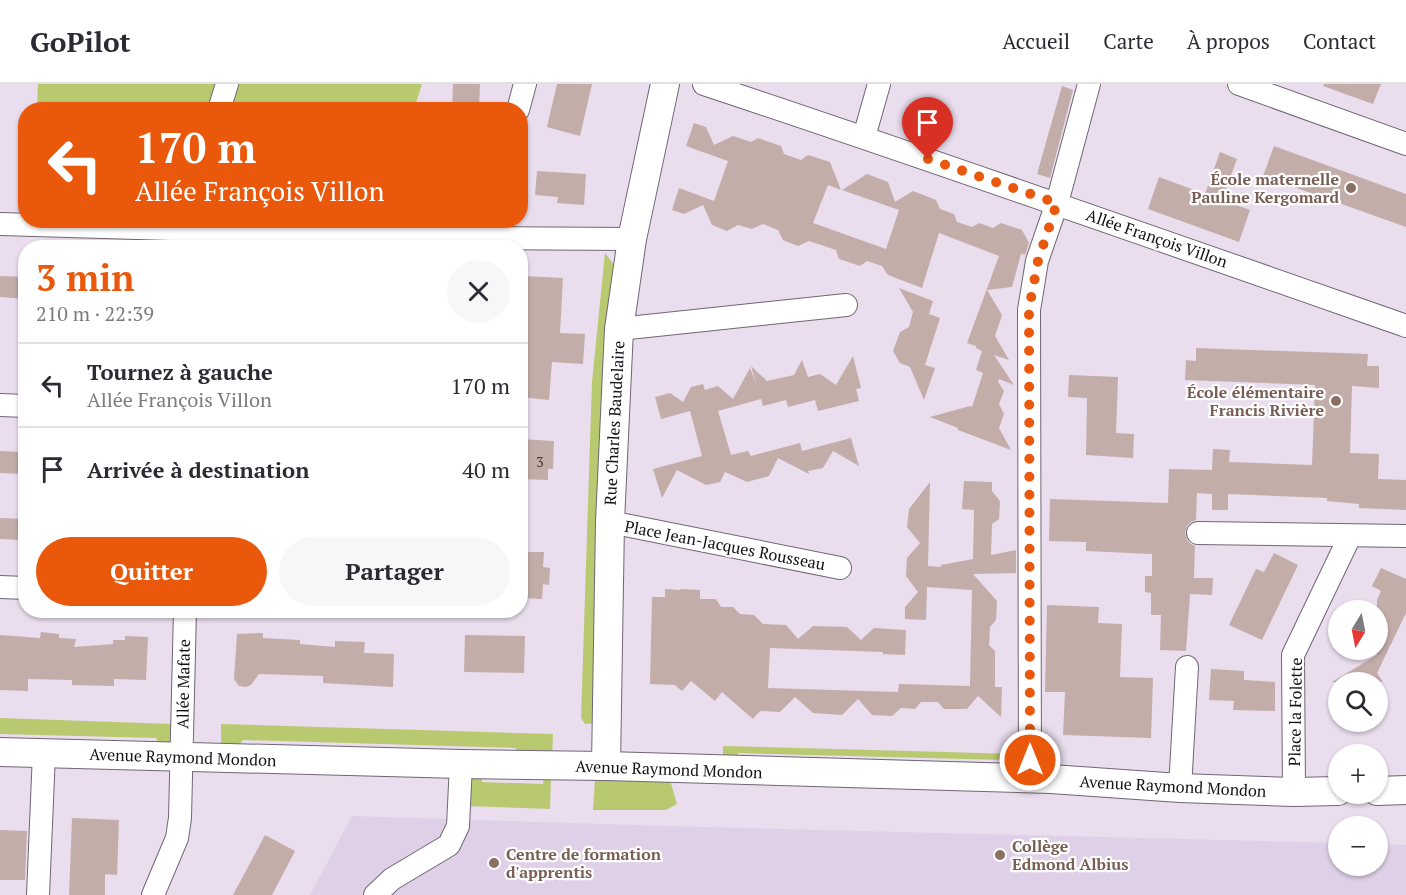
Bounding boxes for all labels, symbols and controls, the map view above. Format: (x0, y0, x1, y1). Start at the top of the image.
text: GoPilot (30, 23, 131, 60)
text: Accueil (1002, 27, 1070, 55)
text: Carte (1103, 27, 1154, 55)
text: À propos (1187, 27, 1270, 55)
text: Contact (1303, 27, 1376, 55)
pin (902, 97, 953, 159)
icon: arrive (911, 106, 944, 139)
text: 170 m (135, 119, 256, 175)
icon: left (36, 126, 114, 204)
place label: École maternelle Pauline Kergomard (1191, 168, 1339, 208)
text: Allée François Villon (135, 173, 385, 209)
marker: École maternelle Pauline Kergomard (1344, 181, 1358, 195)
street label: Allée François Villon (1083, 204, 1231, 273)
text: 3 min (36, 254, 134, 301)
button: close (447, 260, 510, 323)
text: 210 m · 22:39 (36, 300, 154, 327)
street label: Rue Charles Baudelaire (599, 340, 629, 506)
text: Tournez à gauche (87, 357, 273, 386)
icon: left (36, 369, 69, 402)
text: 170 m (450, 371, 510, 400)
place label: École élémentaire Francis Rivière (1187, 381, 1324, 421)
text: Allée François Villon (87, 386, 272, 413)
marker: École élémentaire Francis Rivière (1329, 394, 1343, 408)
house number: 3 (536, 452, 544, 471)
icon: arrive (36, 453, 69, 486)
text: Arrivée à destination (87, 455, 309, 484)
text: 40 m (462, 455, 510, 484)
street label: Place Jean-Jacques Rousseau (623, 515, 827, 575)
button: Quitter (36, 537, 267, 606)
button: Partager (279, 537, 510, 606)
north arrow (1328, 600, 1388, 660)
map controls (1328, 600, 1388, 876)
street label: Allée Mafate (171, 639, 195, 729)
street label: Place la Folette (1283, 657, 1307, 767)
button: search (1328, 672, 1388, 732)
position arrow (998, 728, 1062, 792)
street label: Avenue Raymond Mondon (89, 743, 277, 771)
button: + (1328, 744, 1388, 804)
street label: Avenue Raymond Mondon (575, 755, 763, 783)
street label: Avenue Raymond Mondon (1079, 770, 1267, 802)
button: − (1328, 816, 1388, 876)
place label: Collège Edmond Albius (1012, 835, 1128, 875)
place label: Centre de formation d'apprentis (506, 843, 662, 883)
marker: Collège Edmond Albius (993, 848, 1007, 862)
marker: Centre de formation d'apprentis (487, 856, 501, 870)

